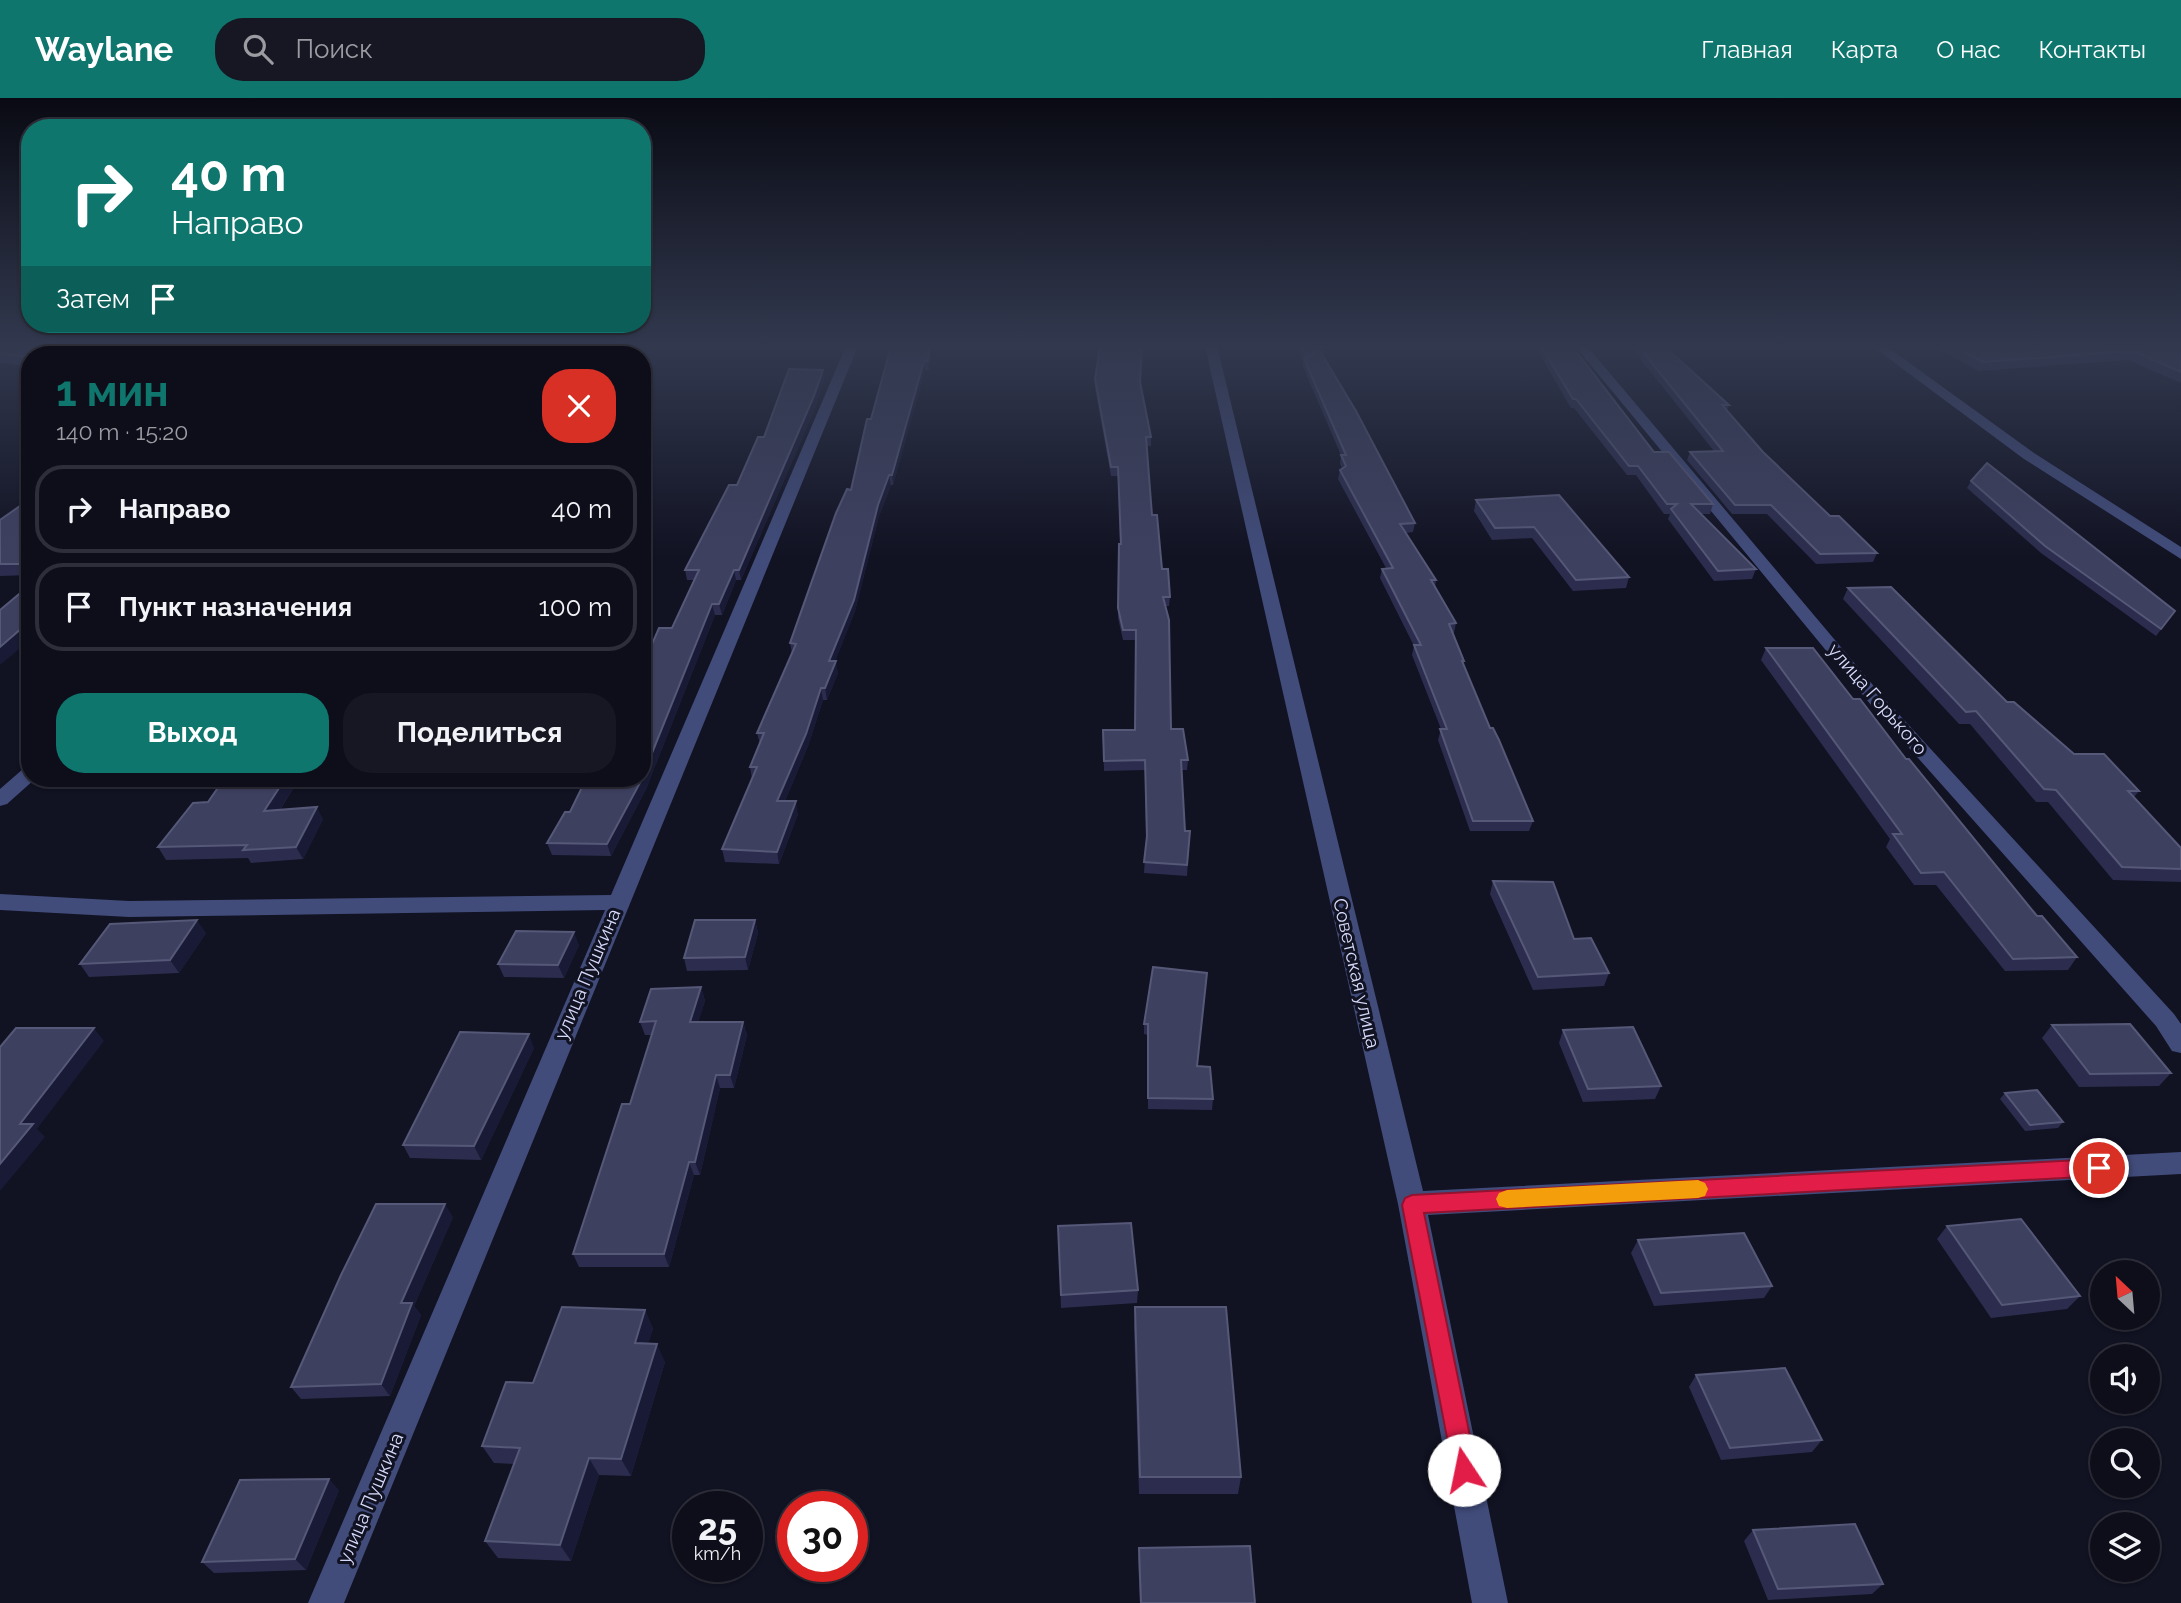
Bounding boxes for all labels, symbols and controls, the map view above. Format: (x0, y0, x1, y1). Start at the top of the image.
search box (215, 18, 705, 81)
text: Waylane (35, 30, 173, 69)
icon: search (239, 30, 277, 68)
text: Поиск (295, 34, 373, 64)
text: Главная (1701, 35, 1793, 64)
text: Карта (1831, 35, 1898, 64)
text: О нас (1936, 35, 2001, 64)
text: Контакты (2039, 35, 2146, 64)
text: 40 m (171, 145, 286, 202)
icon: right (56, 147, 147, 238)
text: Направо (171, 204, 303, 241)
icon: arrive (144, 280, 182, 318)
text: Затем (56, 284, 130, 314)
text: 1 мин (56, 367, 169, 416)
button: close (542, 369, 616, 443)
text: 140 m · 15:20 (56, 418, 188, 445)
icon: right (60, 490, 98, 528)
text: Направо (119, 494, 230, 524)
text: 40 m (551, 494, 612, 524)
icon: arrive (60, 588, 98, 626)
text: Пункт назначения (119, 592, 352, 622)
text: 100 m (539, 592, 612, 622)
street label: улица Горького (1824, 639, 1932, 759)
button: Выход (56, 693, 329, 773)
button: Поделиться (343, 693, 616, 773)
street label: Советская улица (1329, 896, 1385, 1050)
street label: улица Пушкина (549, 905, 625, 1043)
pin (2069, 1138, 2129, 1198)
icon: arrive (2080, 1149, 2118, 1187)
north arrow (2090, 1260, 2160, 1330)
map controls (2090, 1260, 2160, 1582)
button: sound (2090, 1344, 2160, 1414)
button: search (2090, 1428, 2160, 1498)
street label: улица Пушкина (332, 1429, 408, 1567)
position arrow (1427, 1433, 1501, 1507)
speed limit sign: 30 (777, 1491, 868, 1582)
text: 25 (698, 1507, 737, 1548)
button: layers (2090, 1512, 2160, 1582)
text: km/h (694, 1543, 741, 1564)

